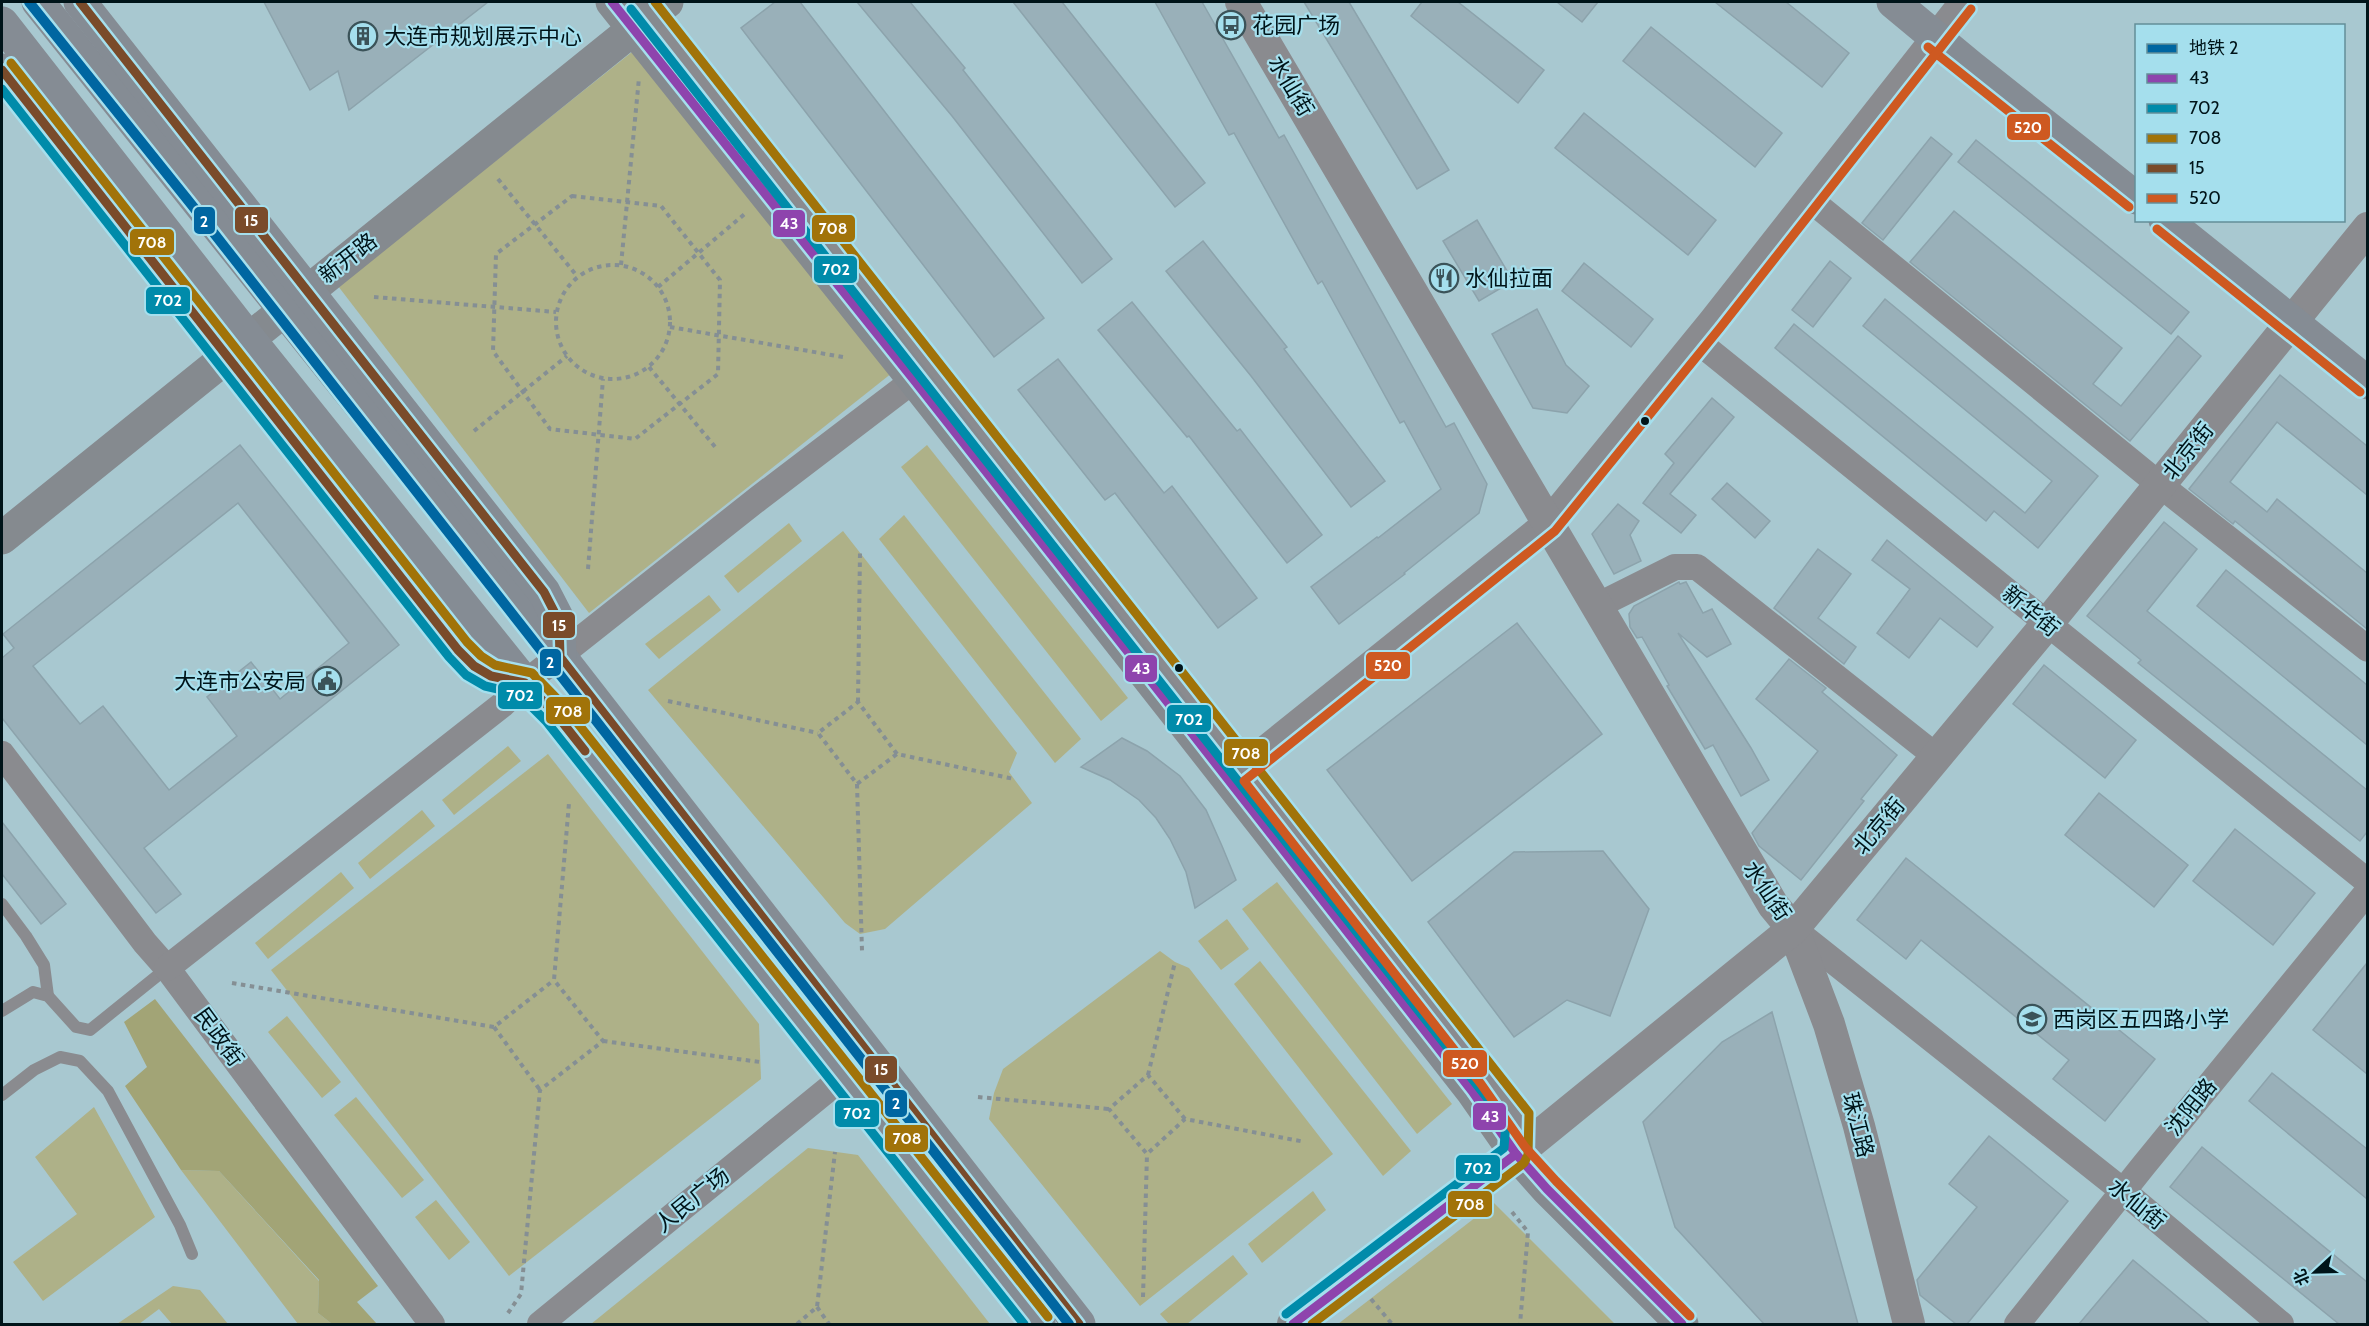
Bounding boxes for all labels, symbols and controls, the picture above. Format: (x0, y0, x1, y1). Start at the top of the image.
bus stop icon: 花园广场 (1215, 9, 1247, 41)
place label: 花园广场 (1252, 12, 1340, 39)
building icon: 大连市规划展示中心 (347, 20, 379, 52)
place label: 大连市规划展示中心 (384, 23, 582, 50)
legend (2135, 24, 2345, 222)
text: 地铁 2 (2189, 37, 2238, 59)
street label: 水仙街 (1262, 51, 1320, 121)
text: 43 (2189, 67, 2209, 89)
text: 702 (2189, 97, 2220, 119)
line badge: 520 (2006, 113, 2051, 141)
text: 520 (2014, 118, 2042, 137)
text: 708 (2189, 127, 2221, 149)
text: 15 (2189, 157, 2205, 179)
text: 520 (2189, 187, 2221, 209)
line badge: 2 (193, 206, 216, 235)
line badge: 15 (234, 206, 269, 234)
line badge: 43 (772, 209, 806, 238)
text: 15 (244, 211, 258, 230)
text: 2 (200, 212, 208, 231)
text: 43 (780, 214, 798, 233)
line badge: 708 (811, 214, 856, 243)
text: 708 (819, 219, 847, 238)
street label: 新开路 (314, 227, 382, 289)
line badge: 708 (129, 228, 175, 256)
text: 708 (138, 233, 166, 252)
line badge: 702 (813, 255, 858, 284)
text: 702 (822, 260, 850, 279)
restaurant icon: 水仙拉面 (1428, 262, 1460, 294)
place label: 水仙拉面 (1465, 265, 1553, 292)
line badge: 702 (145, 286, 191, 315)
text: 702 (154, 291, 182, 310)
unlabelled marker (1639, 415, 1651, 427)
street label: 北京街 (2157, 417, 2219, 485)
street label: 新华街 (1997, 580, 2065, 642)
line badge: 15 (542, 611, 576, 639)
text: 15 (552, 616, 566, 635)
line badge: 2 (539, 648, 562, 677)
line badge: 520 (1365, 651, 1411, 680)
text: 2 (546, 653, 554, 672)
line badge: 43 (1124, 654, 1158, 683)
text: 520 (1374, 656, 1402, 675)
text: 43 (1132, 659, 1150, 678)
unlabelled marker (1173, 662, 1185, 674)
public building icon: 大连市公安局 (311, 665, 343, 697)
place label: 大连市公安局 (174, 668, 306, 695)
line badge: 702 (497, 681, 543, 710)
text: 702 (506, 686, 534, 705)
line badge: 708 (545, 696, 591, 725)
text: 708 (554, 702, 582, 721)
line badge: 702 (1166, 704, 1212, 733)
text: 702 (1175, 710, 1203, 729)
line badge: 708 (1223, 738, 1269, 767)
text: 708 (1232, 744, 1260, 763)
street label: 北京街 (1847, 792, 1911, 860)
street label: 水仙街 (1737, 856, 1797, 926)
street label: 民政街 (189, 1002, 249, 1072)
school or university icon: 西岗区五四路小学 (2016, 1003, 2048, 1035)
place label: 西岗区五四路小学 (2053, 1006, 2229, 1033)
line badge: 520 (1442, 1049, 1488, 1078)
text: 520 (1451, 1054, 1479, 1073)
line badge: 15 (864, 1055, 898, 1084)
text: 15 (874, 1060, 888, 1079)
street label: 沈阳路 (2160, 1073, 2222, 1141)
line badge: 2 (884, 1089, 908, 1118)
street label: 珠江路 (1836, 1090, 1880, 1160)
text: 2 (892, 1094, 900, 1113)
line badge: 702 (834, 1099, 880, 1128)
line badge: 43 (1472, 1102, 1507, 1131)
text: 702 (843, 1104, 871, 1123)
text: 43 (1481, 1107, 1499, 1126)
line badge: 708 (884, 1124, 929, 1153)
text: 708 (893, 1129, 921, 1148)
line badge: 702 (1455, 1154, 1501, 1182)
text: 702 (1464, 1159, 1492, 1178)
street label: 人民广场 (649, 1162, 735, 1238)
street label: 水仙街 (2103, 1173, 2171, 1235)
line badge: 708 (1447, 1190, 1493, 1218)
text: 708 (1456, 1195, 1484, 1214)
north arrow (2285, 1242, 2345, 1302)
text: 北 (2290, 1266, 2313, 1288)

